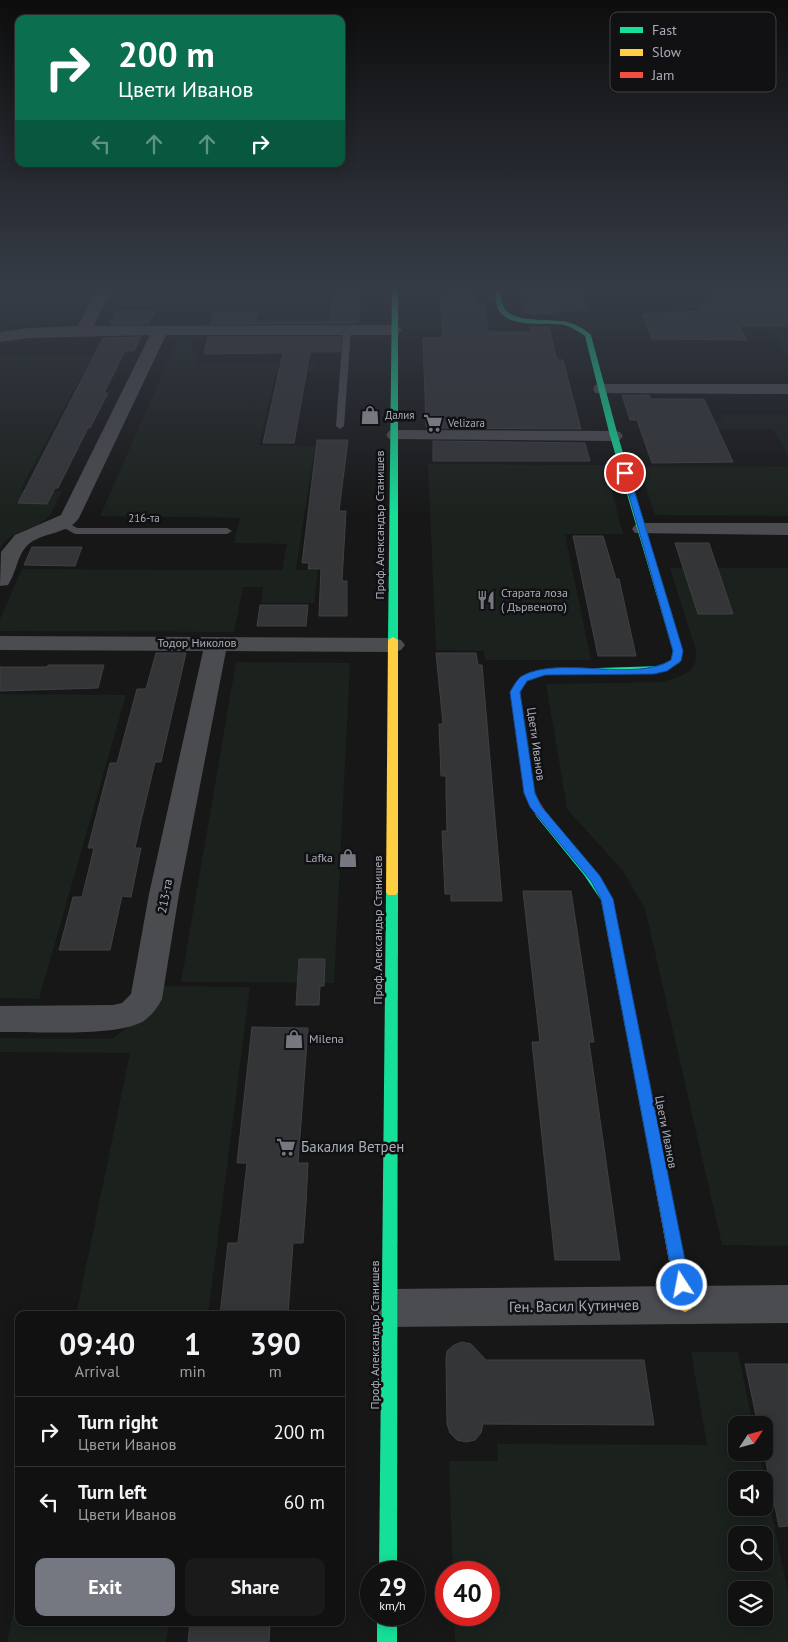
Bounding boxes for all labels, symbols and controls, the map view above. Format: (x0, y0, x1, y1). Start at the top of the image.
legend (610, 12, 776, 92)
text: Fast (652, 21, 677, 39)
text: 200 m (118, 31, 215, 77)
icon: right (35, 35, 100, 100)
text: Slow (652, 43, 682, 61)
text: Jam (651, 66, 674, 84)
text: Цвети Иванов (118, 75, 253, 103)
icon: left (87, 130, 115, 158)
icon: ahead (140, 130, 168, 158)
icon: ahead (193, 130, 221, 158)
icon: right (246, 130, 274, 158)
shop icon: Далия (359, 404, 381, 426)
place label: Далия (385, 408, 415, 422)
supermarket icon: Velizara (422, 412, 444, 434)
place label: Velizara (447, 416, 485, 430)
street label: Проф. Александър Станишев (372, 451, 387, 599)
pin (604, 452, 646, 494)
icon: arrive (611, 459, 639, 487)
street label: 216-та (128, 511, 160, 525)
place label: Старата лоза ( Дървеното) (501, 585, 568, 614)
restaurant icon: Старата лоза ( Дървеното) (475, 589, 497, 611)
street label: Тодор Николов (157, 635, 237, 650)
street label: Цвети Иванов (524, 706, 549, 782)
shop icon: Lafka (337, 847, 359, 869)
place label: Lafka (306, 850, 333, 865)
street label: Проф. Александър Станишев (370, 856, 385, 1004)
street label: 213-та (154, 878, 175, 914)
shop icon: Milena (283, 1028, 305, 1050)
place label: Milena (309, 1031, 344, 1046)
street label: Цвети Иванов (652, 1094, 681, 1170)
supermarket icon: Бакалия Ветрен (275, 1136, 297, 1158)
place label: Бакалия Ветрен (301, 1137, 404, 1156)
position arrow (655, 1258, 707, 1310)
street label: Проф. Александър Станишев (367, 1261, 382, 1409)
street label: Ген. Васил Кутинчев (509, 1295, 639, 1316)
text: 09:40 (59, 1324, 135, 1363)
text: 1 (184, 1324, 201, 1363)
text: 390 (250, 1324, 301, 1363)
text: Arrival (75, 1361, 120, 1381)
text: min (180, 1361, 206, 1381)
text: m (269, 1361, 282, 1381)
text: Turn right (78, 1410, 158, 1434)
north arrow (728, 1416, 772, 1461)
map controls (728, 1416, 773, 1626)
icon: right (35, 1418, 63, 1446)
text: 200 m (273, 1420, 325, 1444)
text: Цвети Иванов (78, 1434, 177, 1454)
button: sound (728, 1471, 773, 1516)
text: Turn left (78, 1480, 147, 1504)
icon: left (35, 1488, 63, 1516)
text: 60 m (284, 1490, 325, 1514)
text: Цвети Иванов (78, 1504, 177, 1524)
button: search (728, 1526, 773, 1571)
button: Exit (35, 1558, 175, 1616)
button: Share (185, 1558, 325, 1616)
speed limit sign: 40 (435, 1561, 500, 1626)
text: 29 (378, 1571, 407, 1603)
button: layers (728, 1581, 773, 1626)
text: km/h (379, 1598, 406, 1613)

